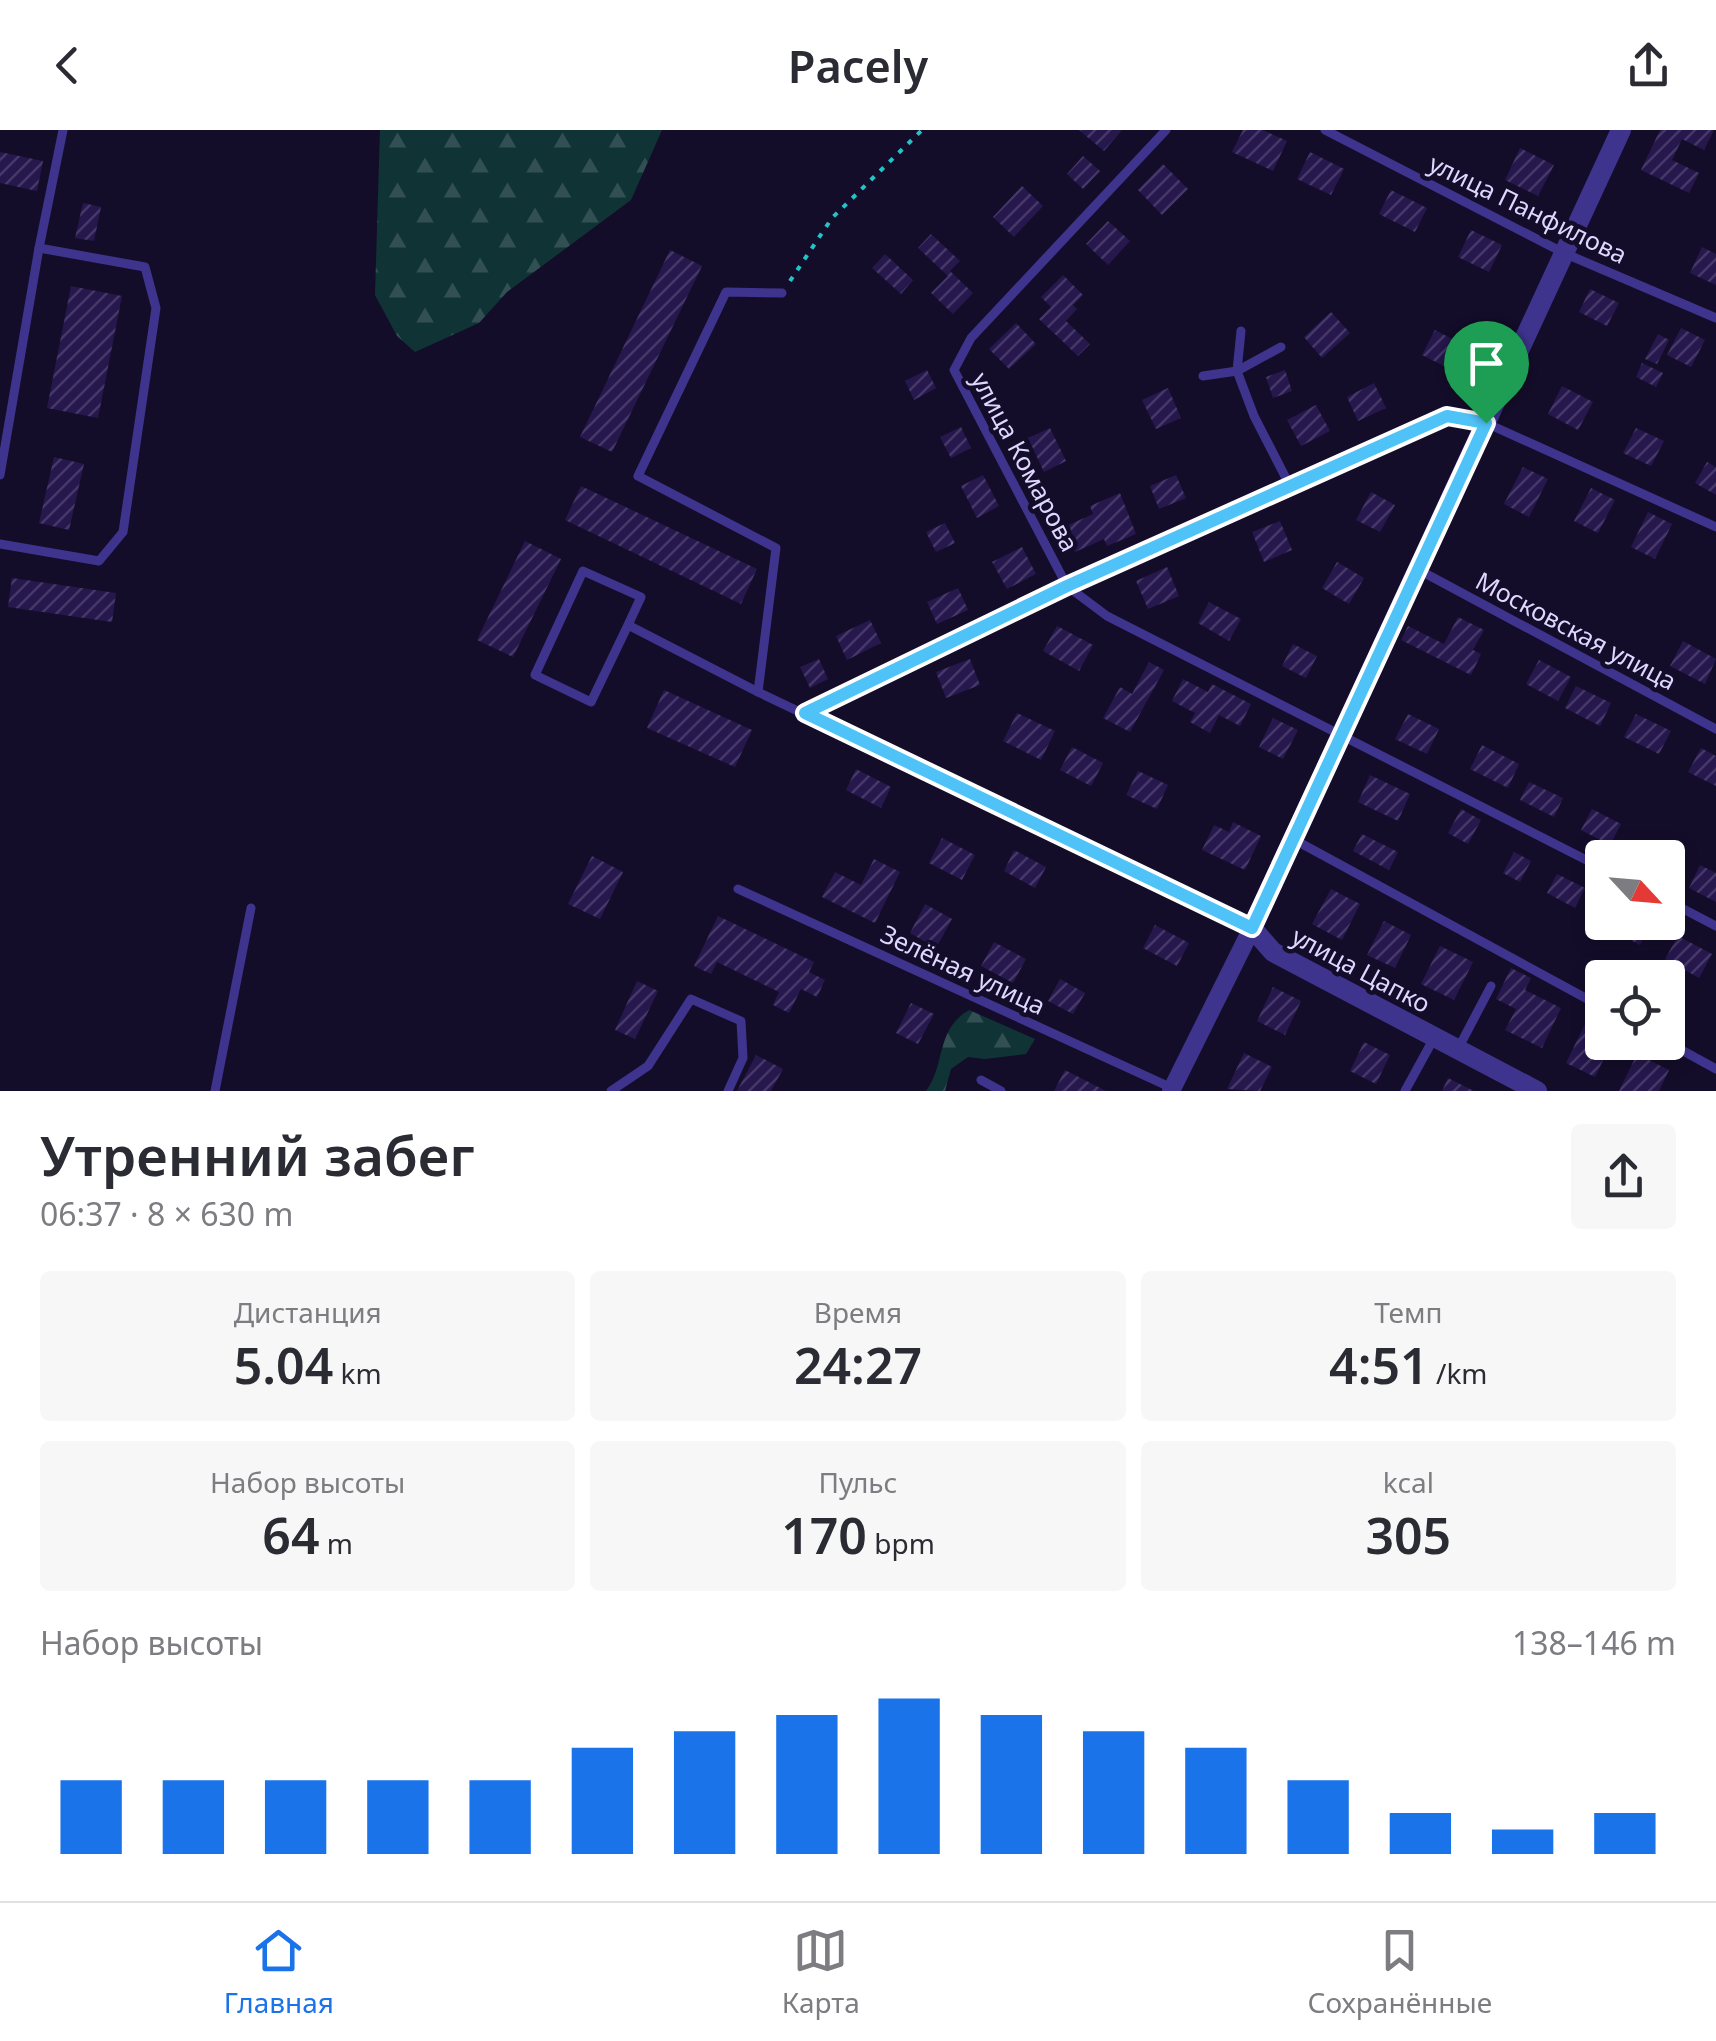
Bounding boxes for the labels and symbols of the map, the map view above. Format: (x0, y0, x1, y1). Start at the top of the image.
street label: улица Панфилова (1424, 145, 1633, 271)
pin (1444, 321, 1529, 424)
street label: улица Комарова (964, 366, 1087, 557)
street label: Московская улица (1470, 563, 1683, 697)
north arrow (1585, 840, 1685, 940)
street label: Зелёная улица (876, 916, 1051, 1022)
street label: улица Цапко (1286, 918, 1437, 1020)

